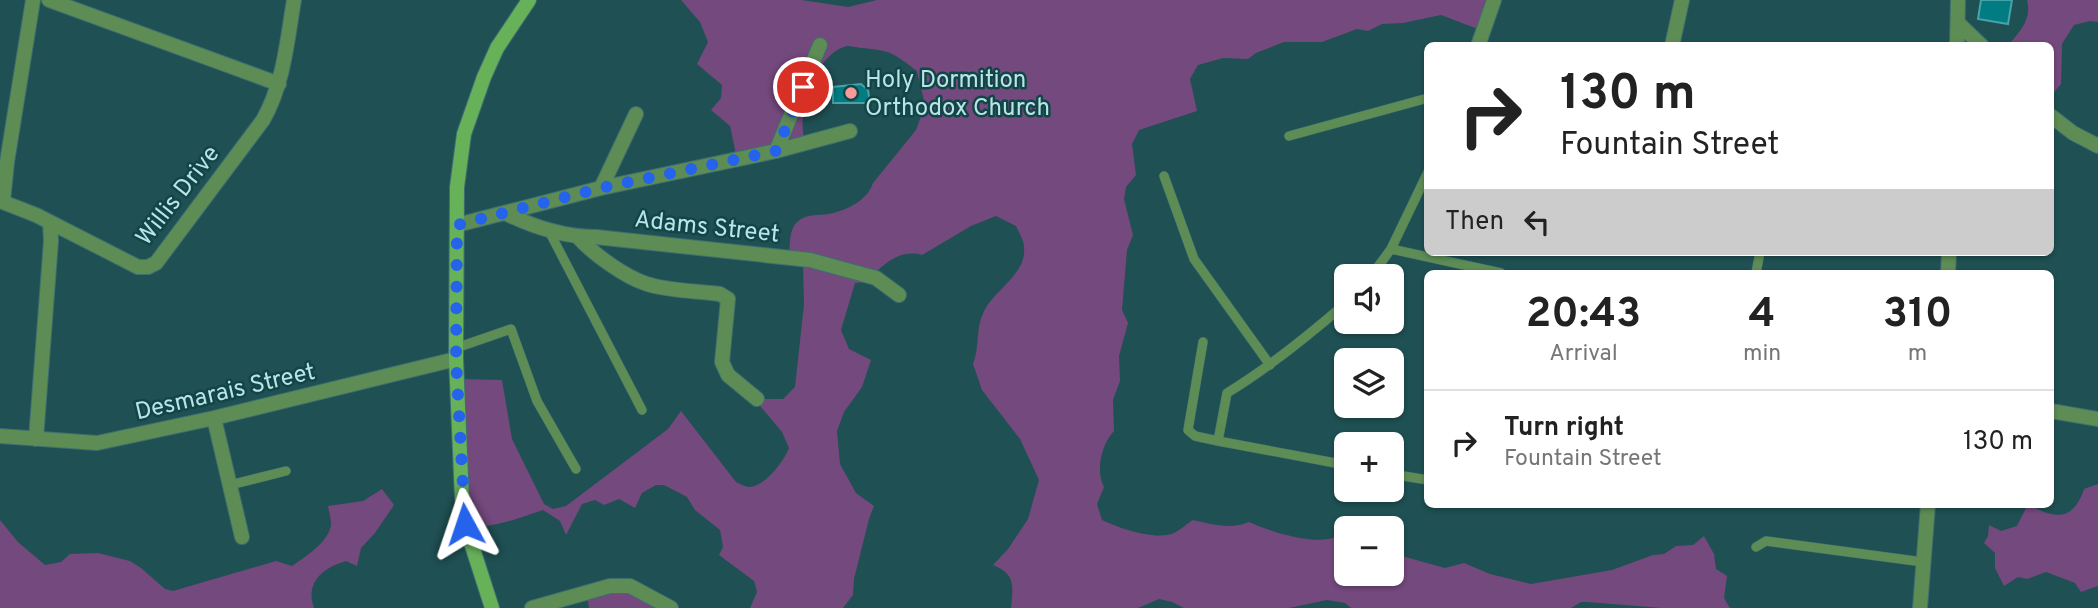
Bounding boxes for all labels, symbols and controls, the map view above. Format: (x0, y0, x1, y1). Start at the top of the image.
pin (773, 57, 833, 117)
text: 130 m (1560, 65, 1696, 127)
place label: Holy Dormition Orthodox Church (865, 66, 1050, 124)
icon: arrive (784, 68, 822, 106)
icon: right (1445, 70, 1536, 161)
marker: Holy Dormition Orthodox Church (843, 85, 859, 101)
text: Fountain Street (1560, 126, 1779, 166)
street label: Willis Drive (130, 140, 227, 252)
icon: left (1518, 203, 1556, 241)
street label: Adams Street (633, 205, 781, 251)
text: Then (1445, 206, 1504, 239)
map controls (1334, 264, 1404, 586)
button: sound (1334, 264, 1404, 334)
text: 20:43 (1526, 289, 1641, 342)
text: 4 (1749, 289, 1776, 342)
text: 310 (1883, 289, 1952, 342)
text: Arrival (1549, 340, 1618, 369)
text: min (1743, 340, 1781, 369)
text: m (1908, 340, 1927, 369)
button: layers (1334, 348, 1404, 418)
street label: Desmarais Street (132, 358, 318, 428)
text: Turn right (1504, 412, 1624, 445)
icon: right (1445, 424, 1483, 462)
text: 130 m (1963, 426, 2033, 459)
button: + (1334, 432, 1404, 502)
text: Fountain Street (1504, 445, 1662, 474)
position arrow (428, 487, 502, 561)
button: − (1334, 516, 1404, 586)

